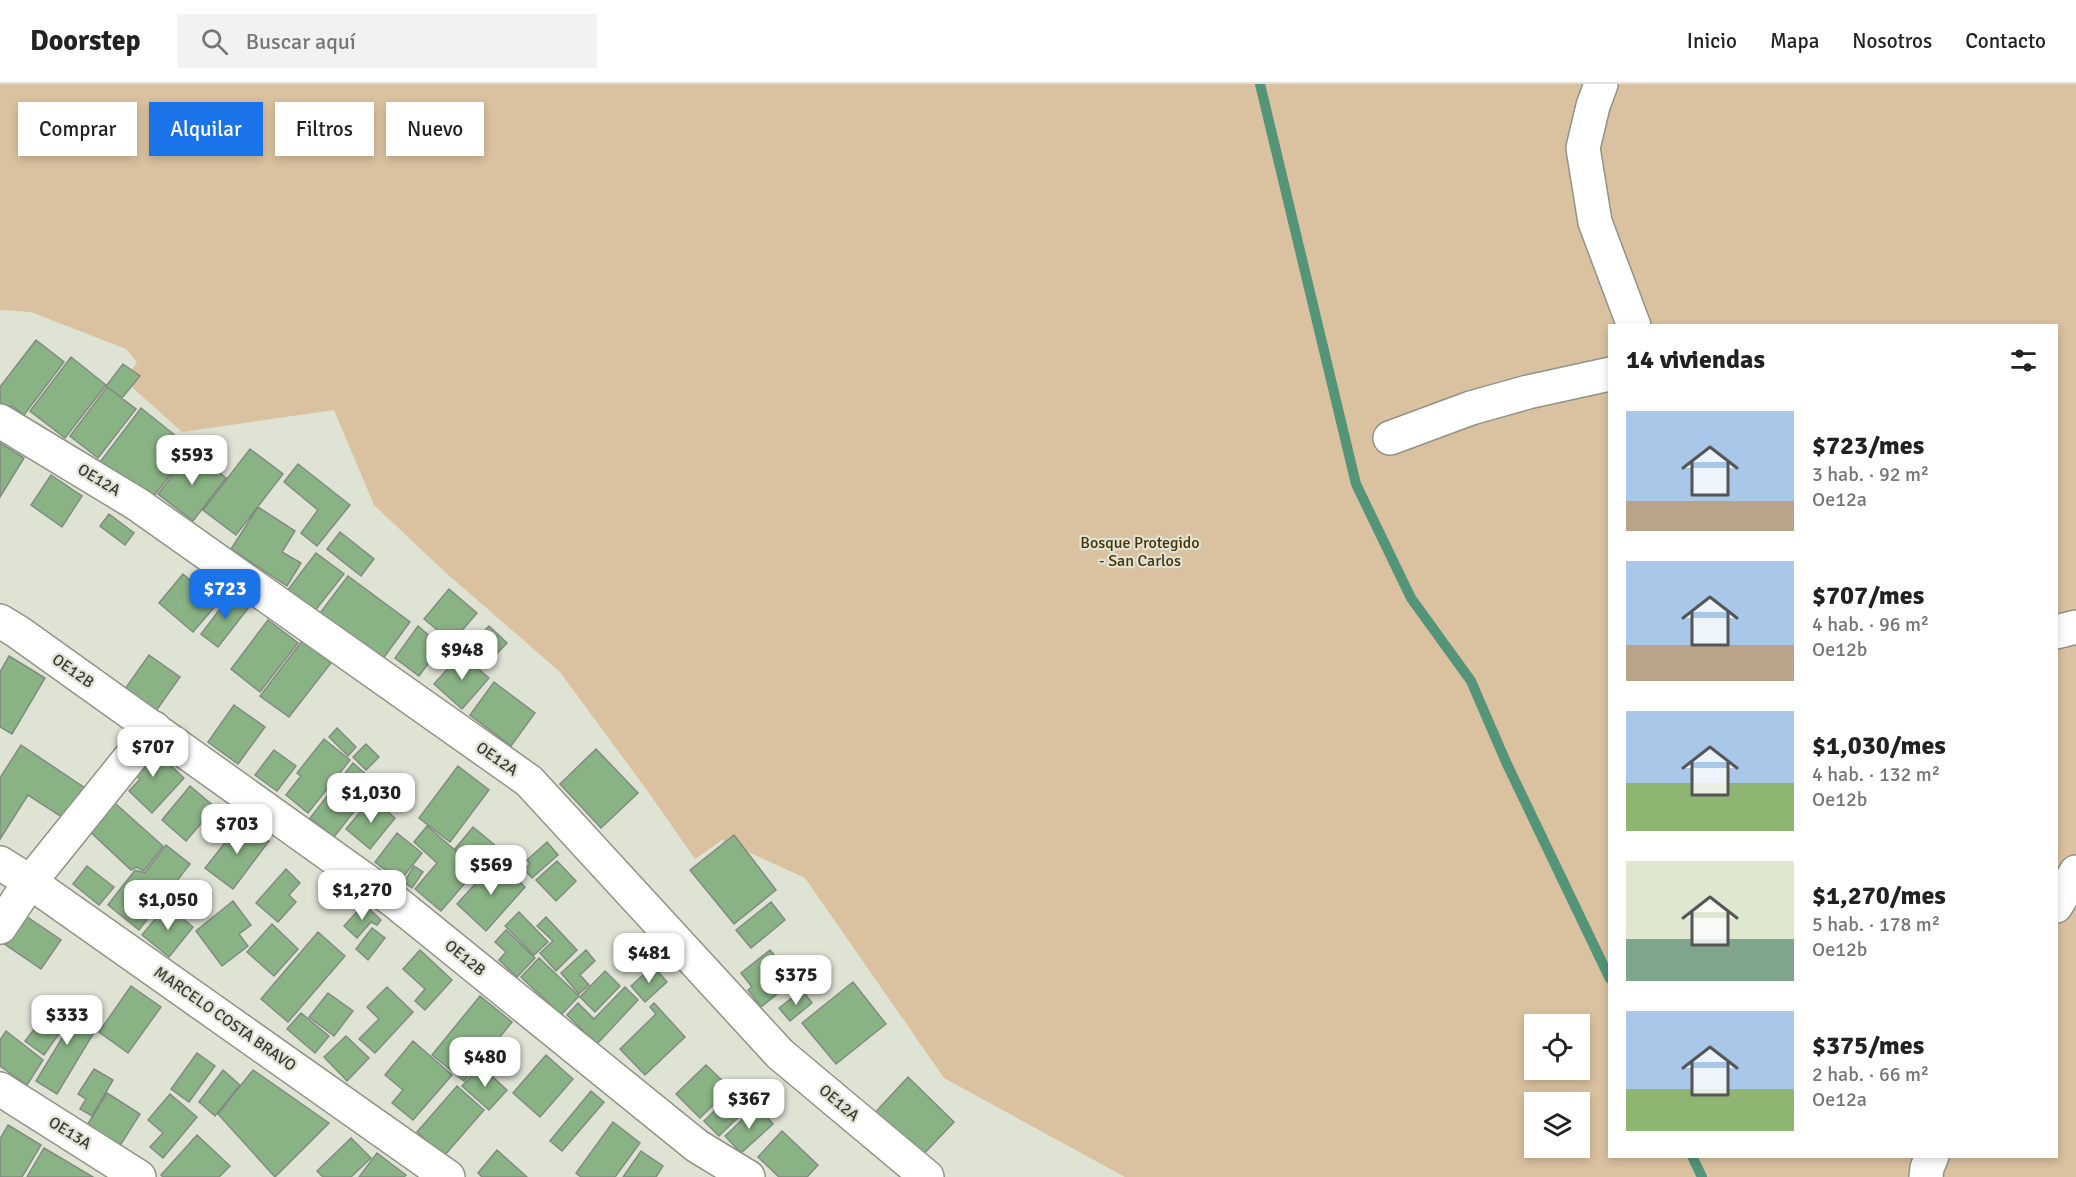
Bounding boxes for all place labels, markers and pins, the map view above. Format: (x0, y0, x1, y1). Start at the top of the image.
pin: $593 (156, 435, 228, 486)
pin: $723 (189, 569, 261, 620)
pin: $948 (426, 630, 498, 681)
pin: $707 (117, 727, 189, 778)
pin: $1,030 (322, 773, 420, 824)
pin: $703 (201, 804, 273, 855)
pin: $569 (455, 845, 527, 896)
pin: $1,270 (313, 870, 411, 921)
pin: $1,050 (119, 880, 217, 931)
pin: $481 (613, 933, 685, 984)
pin: $375 (760, 955, 832, 1006)
pin: $333 (31, 995, 103, 1046)
pin: $480 (449, 1037, 521, 1088)
pin: $367 (713, 1079, 785, 1130)

